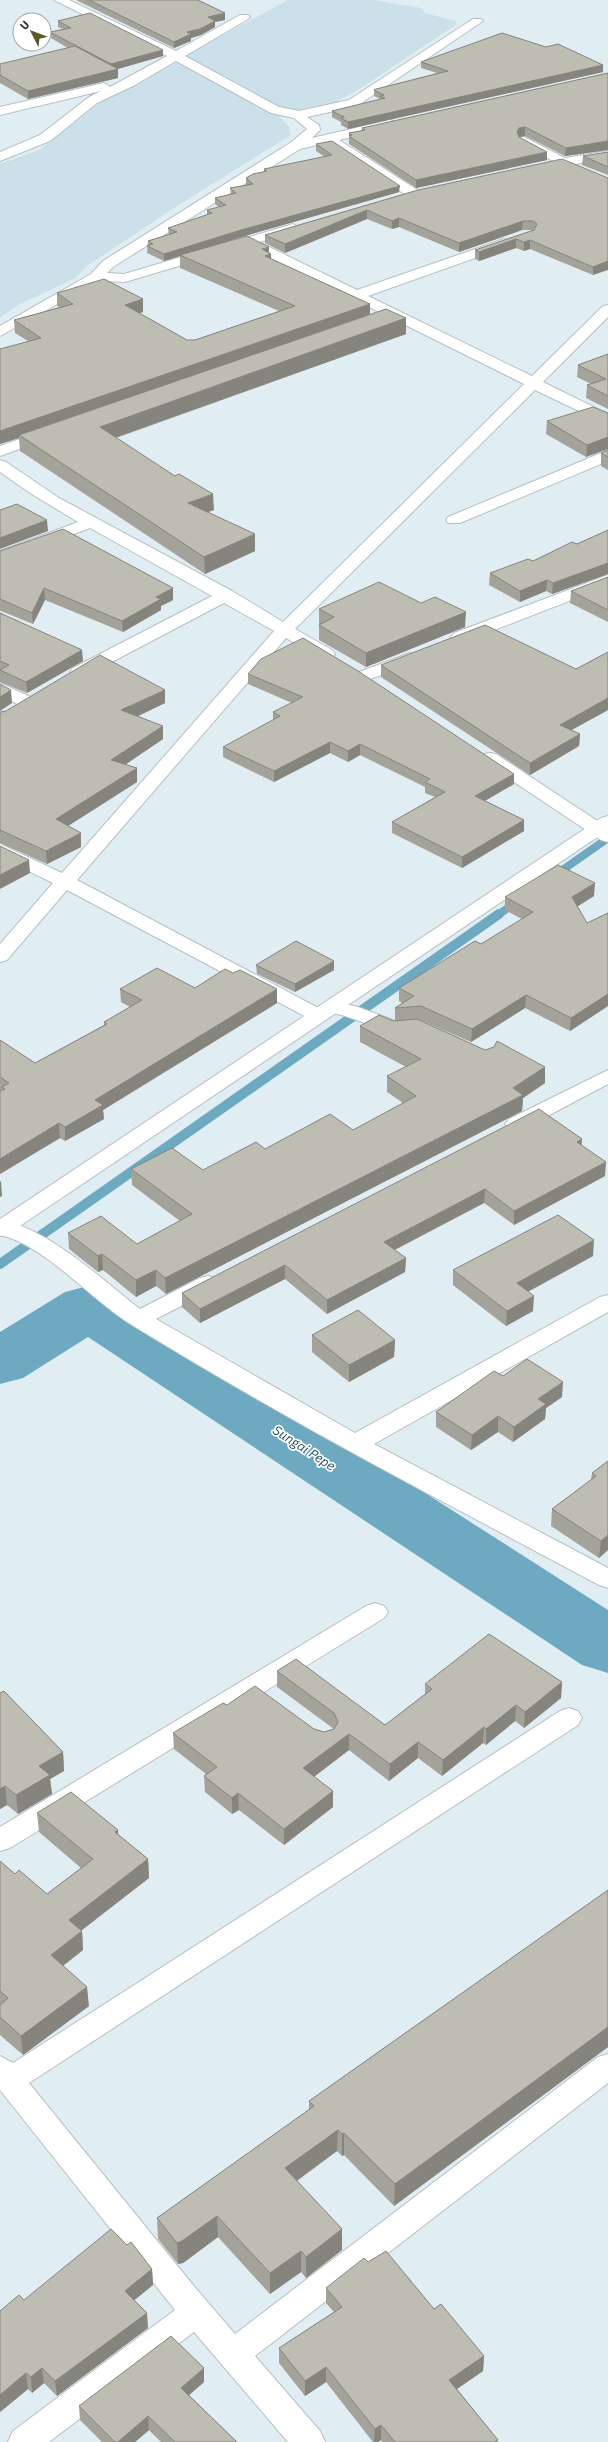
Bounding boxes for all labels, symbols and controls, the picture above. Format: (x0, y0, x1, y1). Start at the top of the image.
north arrow (12, 12, 52, 52)
text: U (17, 18, 32, 33)
water label: Sungai Pepe (270, 1422, 339, 1475)

